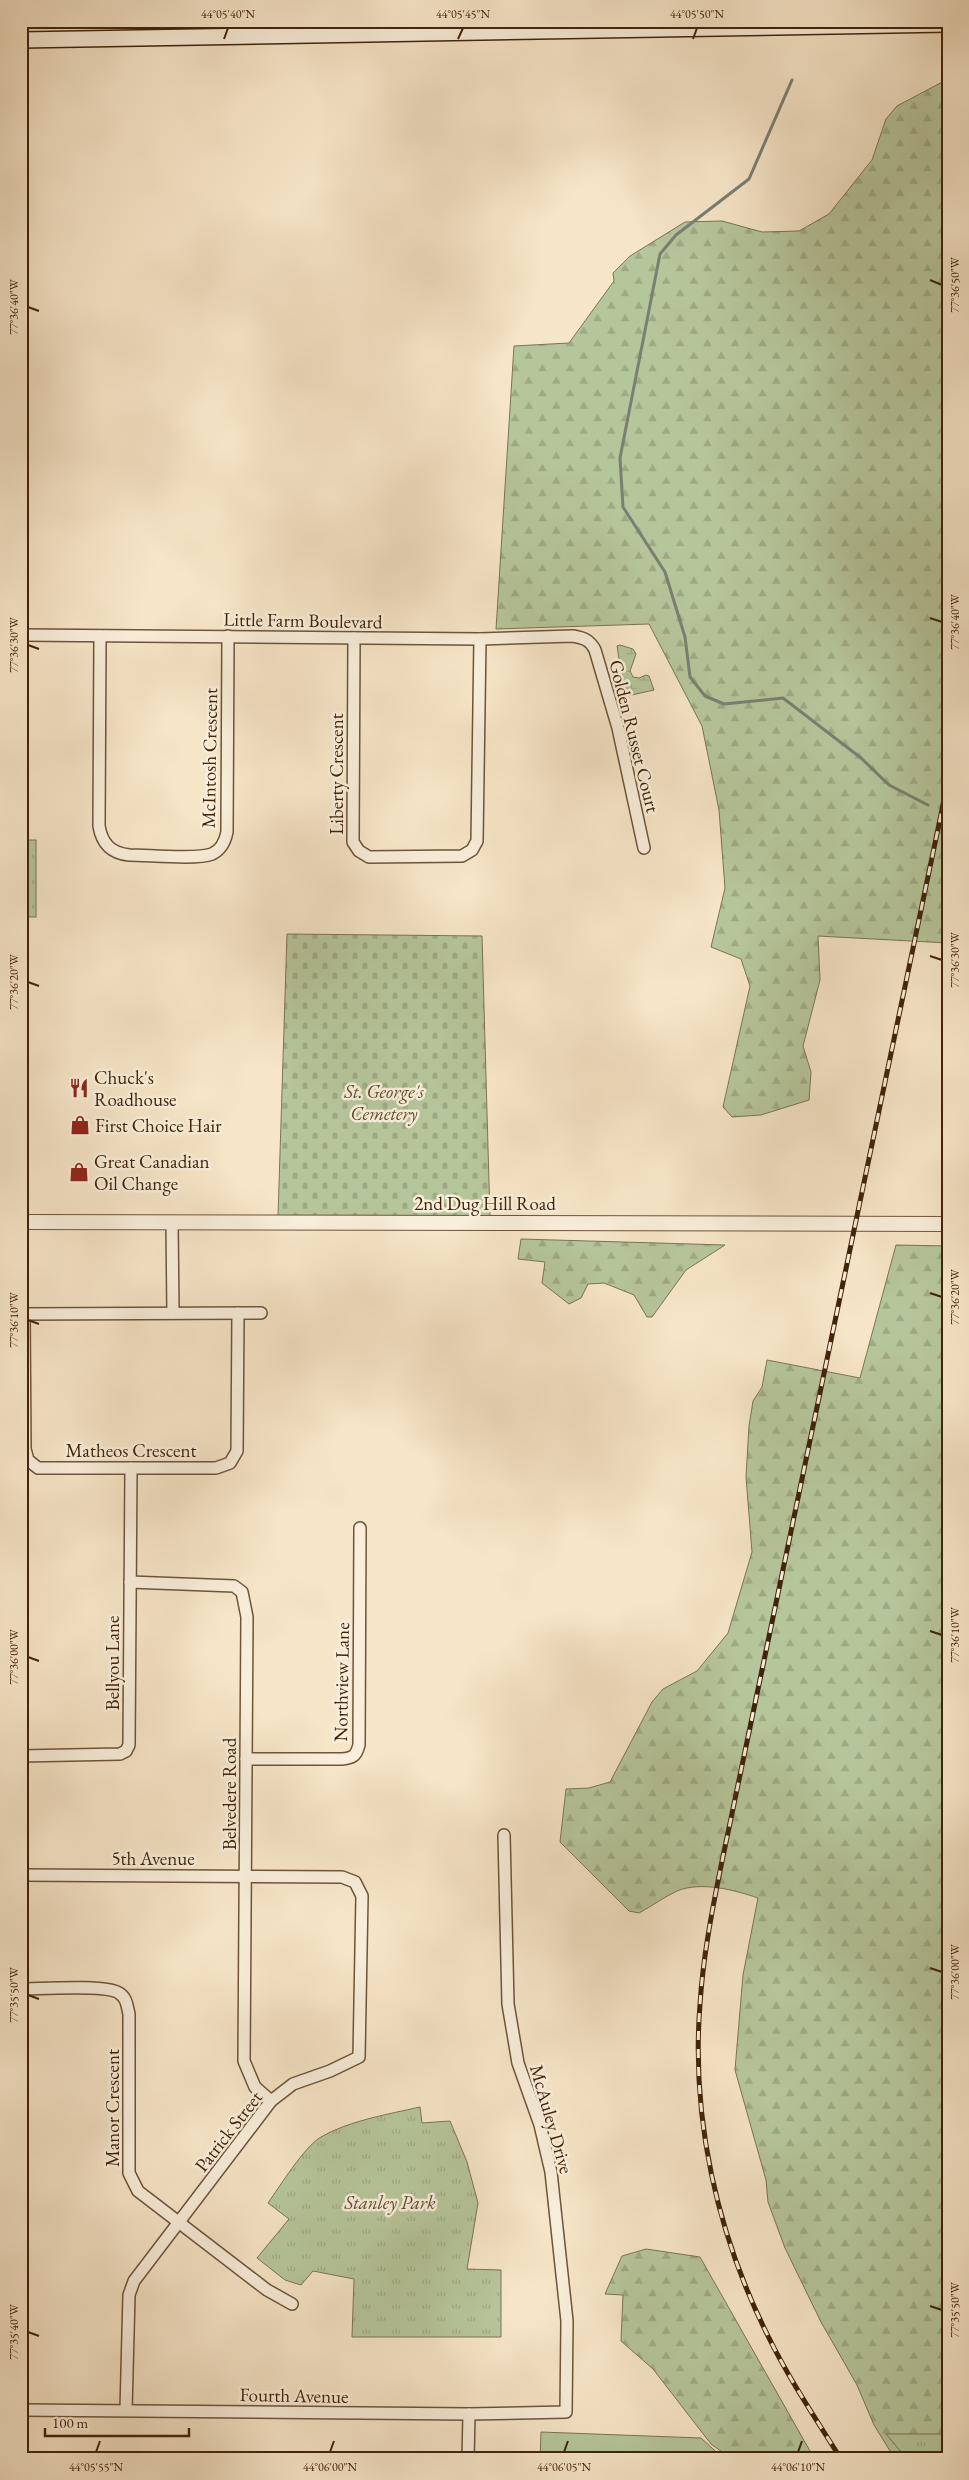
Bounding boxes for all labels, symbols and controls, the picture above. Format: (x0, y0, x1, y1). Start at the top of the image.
text: 44°05'40"N (201, 6, 255, 22)
text: 44°05'45"N (436, 6, 490, 22)
text: 44°05'50"N (670, 6, 724, 22)
text: 77°36'50"W (947, 256, 963, 313)
text: 77°36'40"W (6, 278, 22, 335)
text: 77°36'40"W (947, 593, 963, 650)
street label: Little Farm Boulevard (223, 607, 383, 634)
text: 77°36'30"W (6, 616, 22, 673)
street label: Golden Russet Court (603, 657, 666, 815)
street label: McIntosh Crescent (196, 688, 223, 828)
street label: Liberty Crescent (324, 713, 349, 835)
text: 77°36'30"W (947, 931, 963, 988)
text: 77°36'20"W (6, 953, 22, 1010)
place label: Chuck's Roadhouse (94, 1065, 177, 1112)
restaurant icon: Chuck's Roadhouse (68, 1077, 90, 1099)
park label: St. George's Cemetery (343, 1079, 425, 1126)
place label: First Choice Hair (95, 1113, 222, 1138)
shop icon: First Choice Hair (69, 1114, 91, 1136)
place label: Great Canadian Oil Change (94, 1149, 210, 1196)
shop icon: Great Canadian Oil Change (68, 1161, 90, 1183)
street label: 2nd Dug Hill Road (414, 1191, 556, 1216)
text: 77°36'20"W (947, 1268, 963, 1325)
text: 77°36'10"W (6, 1291, 22, 1348)
street label: Matheos Crescent (66, 1438, 196, 1463)
text: 77°36'10"W (947, 1606, 963, 1663)
street label: Bellyou Lane (100, 1616, 125, 1710)
street label: Northview Lane (328, 1622, 355, 1742)
text: 77°36'00"W (6, 1628, 22, 1685)
street label: Belvedere Road (217, 1737, 242, 1850)
street label: 5th Avenue (111, 1846, 195, 1871)
text: 77°36'00"W (947, 1943, 963, 2000)
text: 77°35'50"W (6, 1966, 22, 2023)
street label: Manor Crescent (100, 2049, 125, 2167)
street label: McAuley Drive (524, 2062, 579, 2177)
street label: Patrick Street (189, 2086, 268, 2177)
park label: Stanley Park (343, 2190, 436, 2215)
text: 77°35'50"W (947, 2281, 963, 2338)
text: 77°35'40"W (6, 2303, 22, 2360)
street label: Fourth Avenue (239, 2382, 349, 2409)
scale bar (45, 2405, 189, 2437)
text: 100 m (52, 2413, 89, 2432)
text: 44°05'55"N (69, 2459, 123, 2475)
text: 44°06'00"N (303, 2459, 357, 2475)
text: 44°06'05"N (537, 2459, 591, 2475)
text: 44°06'10"N (771, 2459, 825, 2475)

